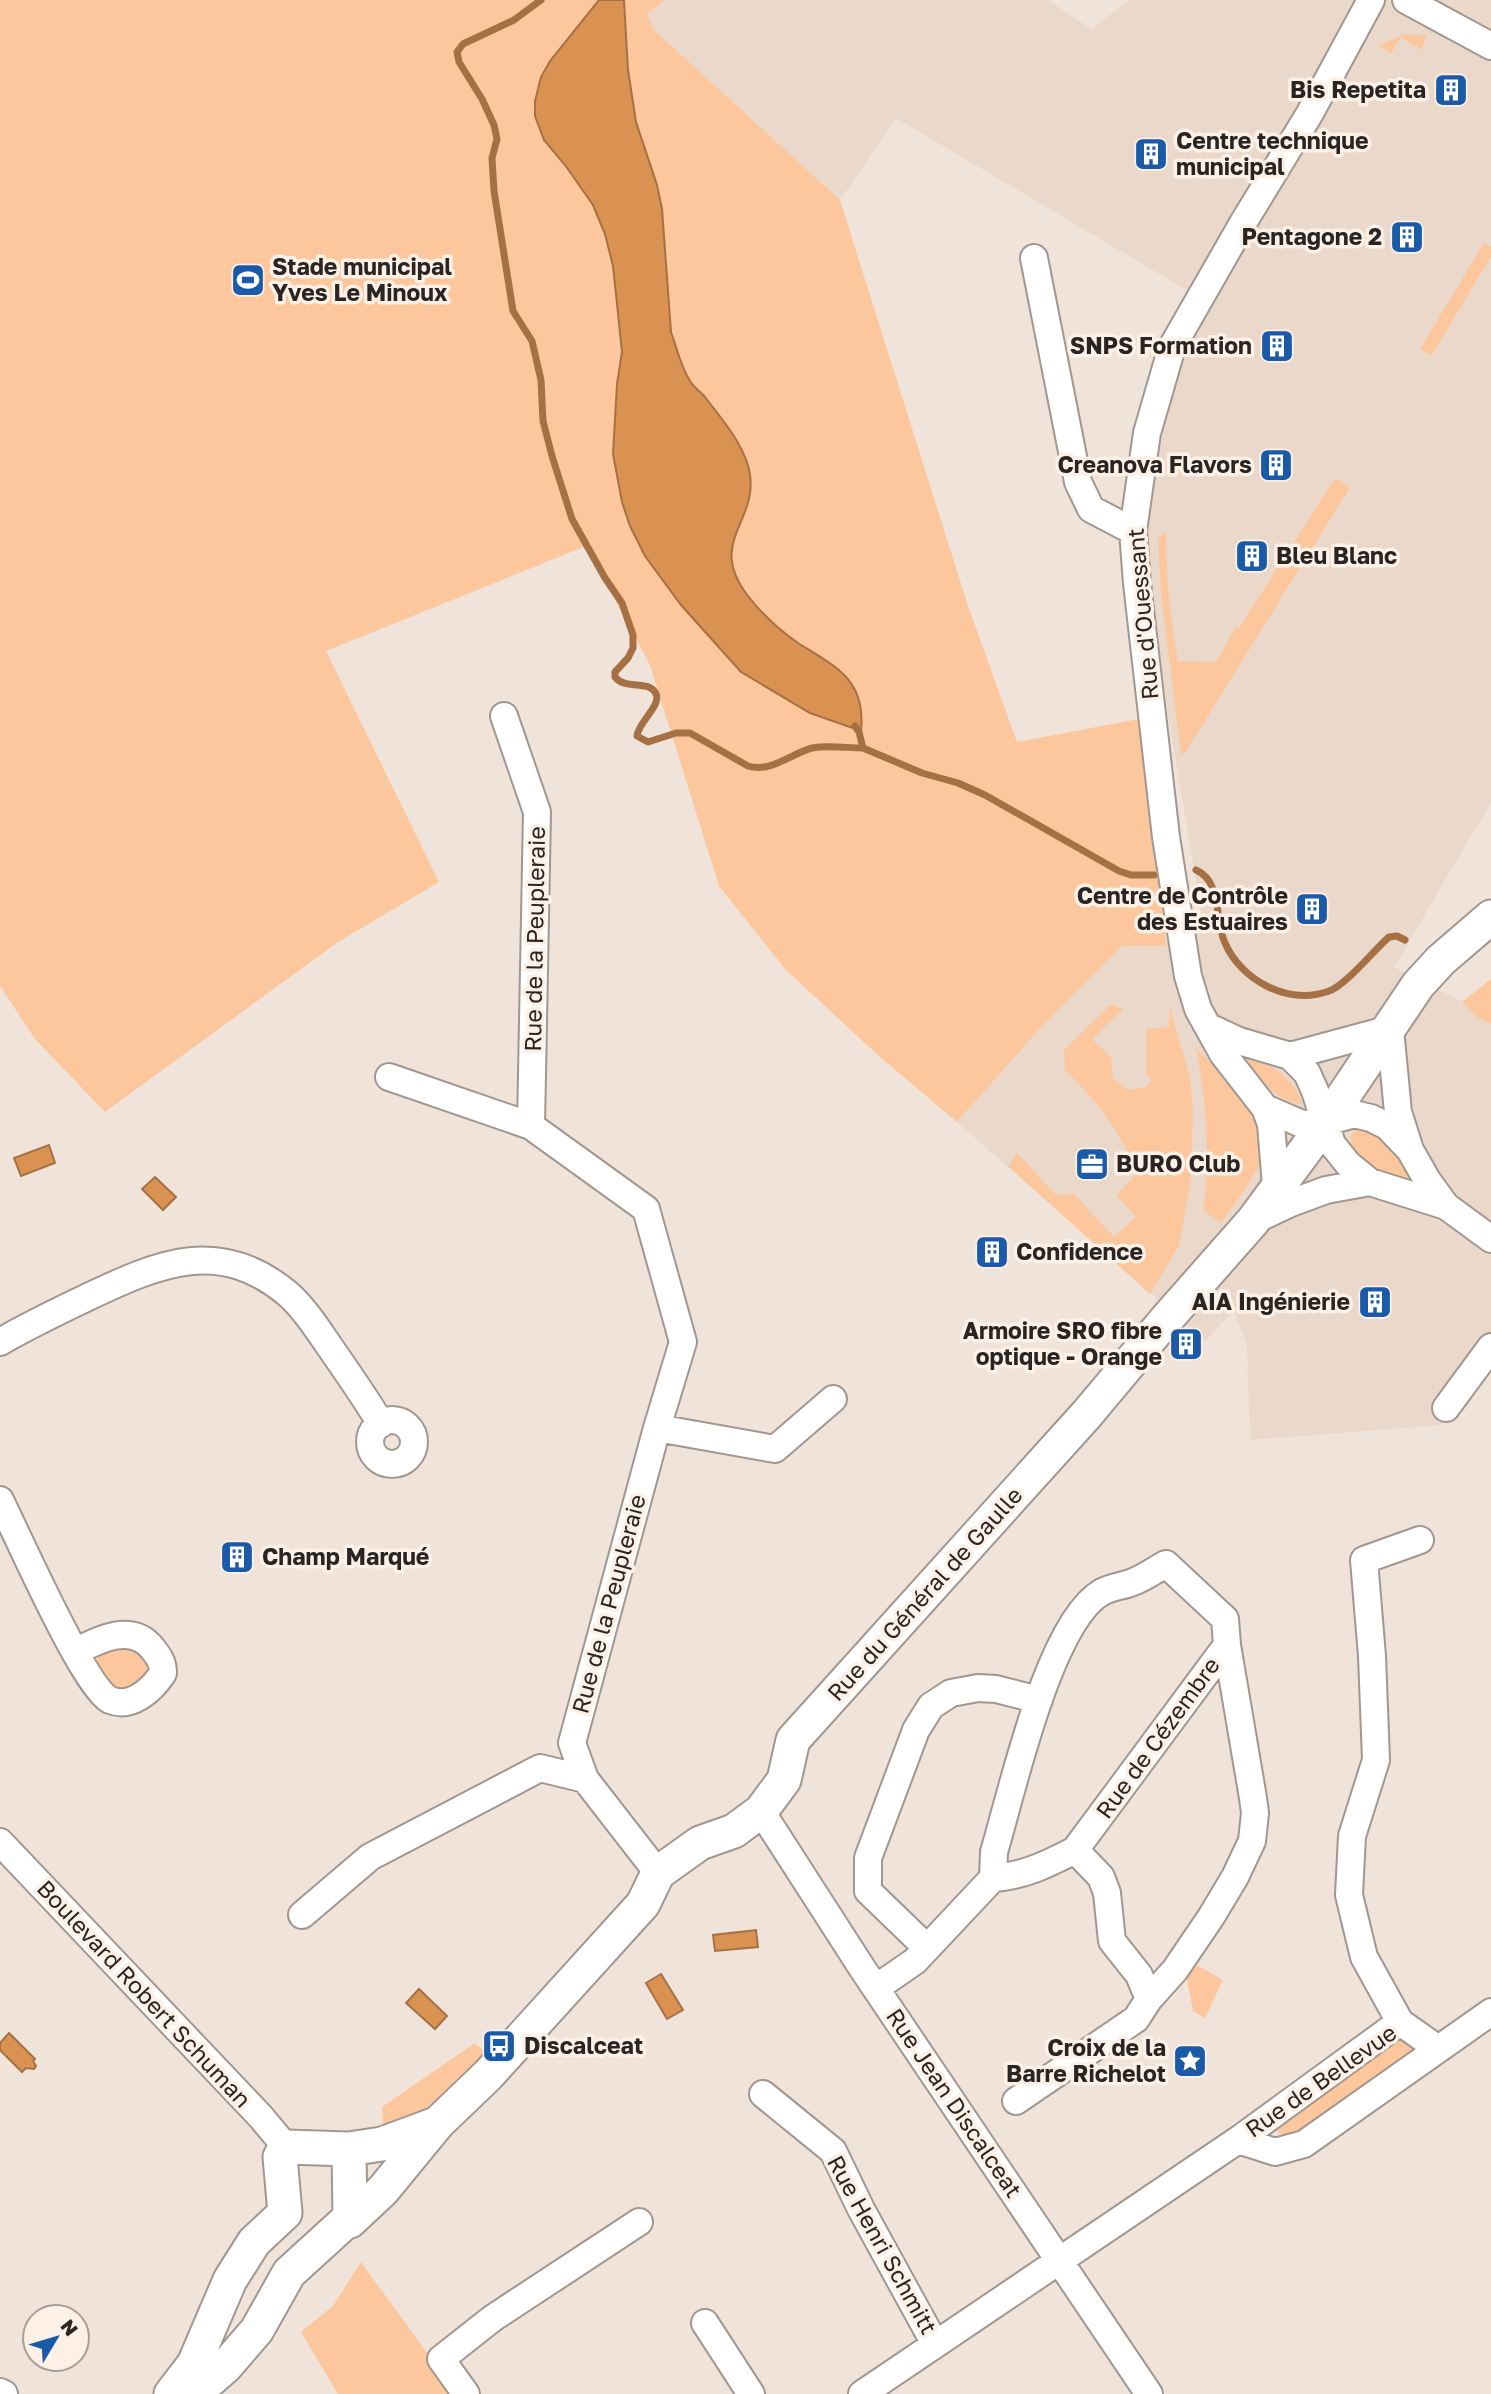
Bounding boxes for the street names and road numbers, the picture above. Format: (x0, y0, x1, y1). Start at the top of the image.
street label: Rue d'Ouessant (1121, 527, 1163, 701)
street label: Rue de la Peupleraie (518, 826, 550, 1052)
street label: Rue du Général de Gaulle (821, 1481, 1028, 1706)
street label: Rue de la Peupleraie (565, 1491, 651, 1716)
street label: Rue de Cézembre (1089, 1651, 1225, 1823)
street label: Boulevard Robert Schuman (32, 1874, 258, 2113)
street label: Rue Jean Discalceat (881, 2003, 1029, 2202)
street label: Rue de Bellevue (1240, 2018, 1401, 2143)
street label: Rue Henri Schmitt (822, 2150, 944, 2339)

